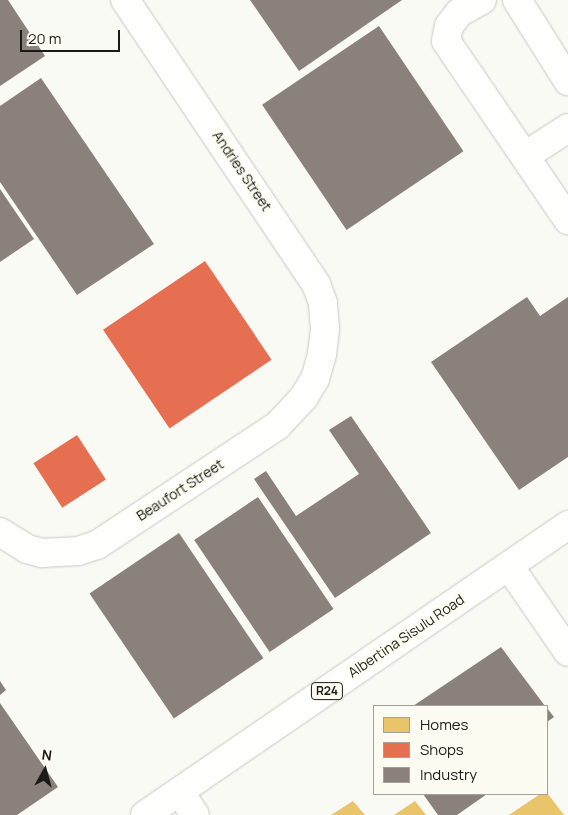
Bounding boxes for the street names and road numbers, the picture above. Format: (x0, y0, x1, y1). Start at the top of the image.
street label: Andries Street (209, 128, 275, 214)
street label: Beaufort Street (133, 456, 227, 524)
street label: Albertina Sisulu Road (345, 591, 467, 681)
road number: R24 (311, 681, 343, 700)

